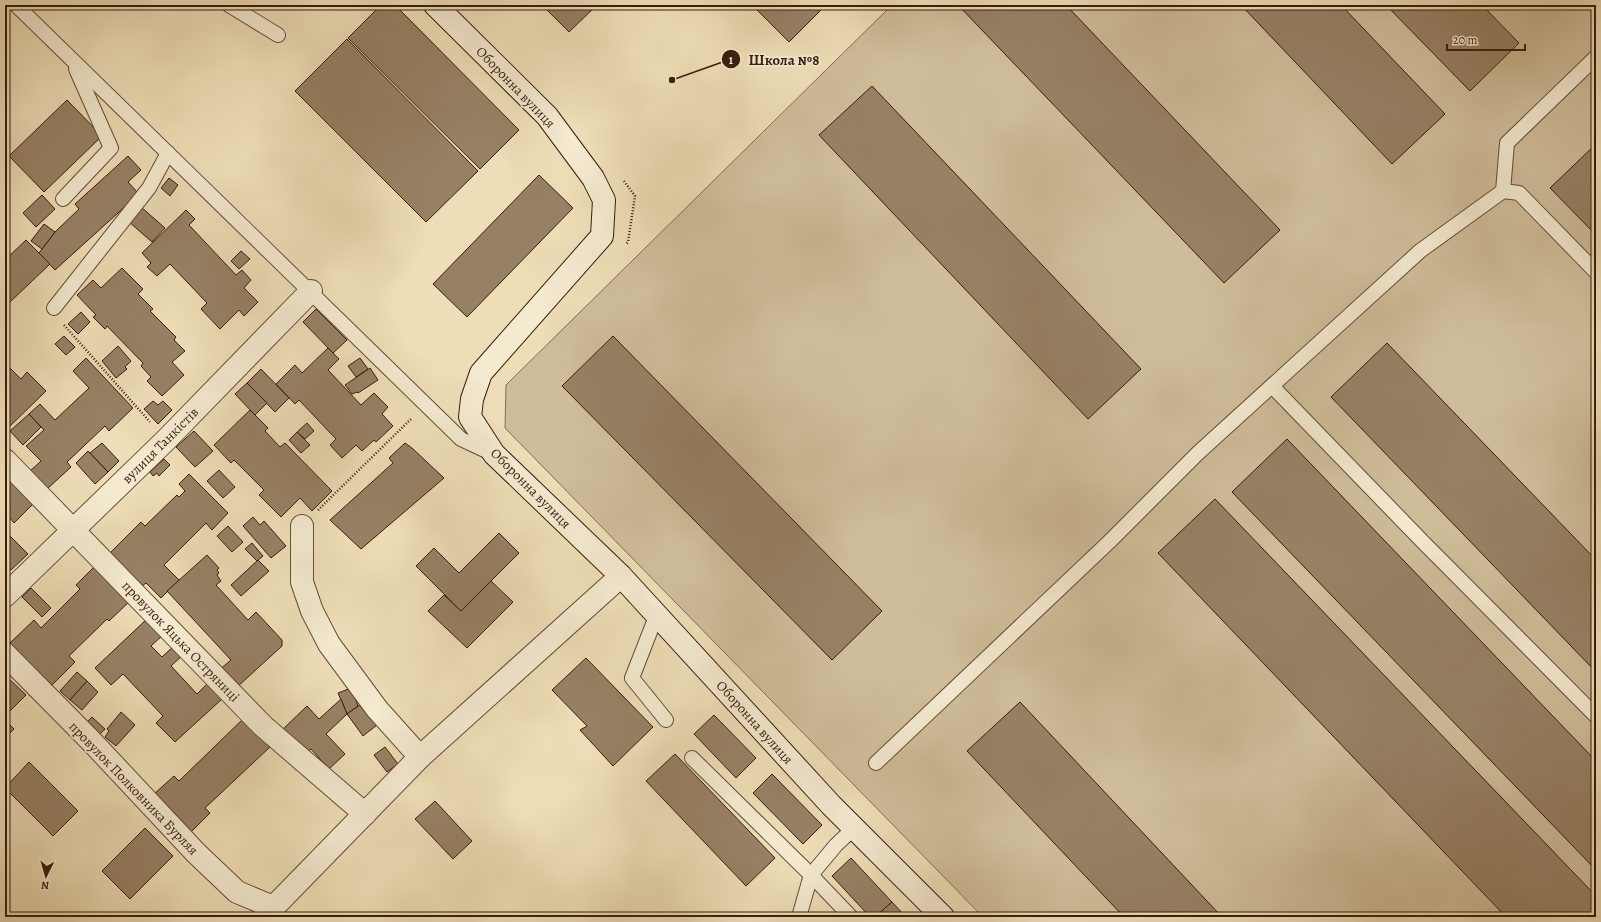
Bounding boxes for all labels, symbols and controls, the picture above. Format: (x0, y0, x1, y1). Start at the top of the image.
scale bar (1447, 26, 1525, 52)
text: 20 m (1453, 32, 1477, 48)
street label: Оборонна вулиця (472, 42, 560, 133)
callout: Школа №8 (721, 46, 828, 73)
text: Школа №8 (749, 50, 819, 70)
text: 1 (729, 52, 734, 68)
street label: вулиця Танкістів (118, 403, 203, 488)
street label: Оборонна вулиця (486, 444, 575, 533)
street label: провулок Яцька Остряниці (118, 577, 244, 706)
street label: Оборонна вулиця (712, 676, 798, 769)
street label: провулок Полковника Бурляя (65, 717, 203, 859)
north arrow (26, 856, 66, 896)
text: N (41, 878, 50, 893)

